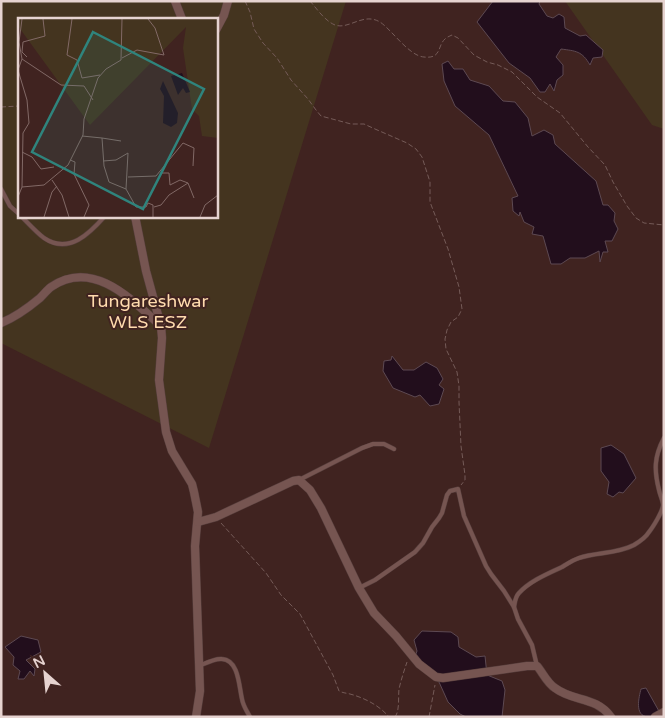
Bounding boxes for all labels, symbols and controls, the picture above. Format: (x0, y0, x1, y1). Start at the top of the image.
inset map (18, 18, 218, 218)
park label: Tungareshwar WLS ESZ (88, 290, 208, 333)
north arrow (20, 648, 70, 698)
text: N (30, 652, 48, 672)

